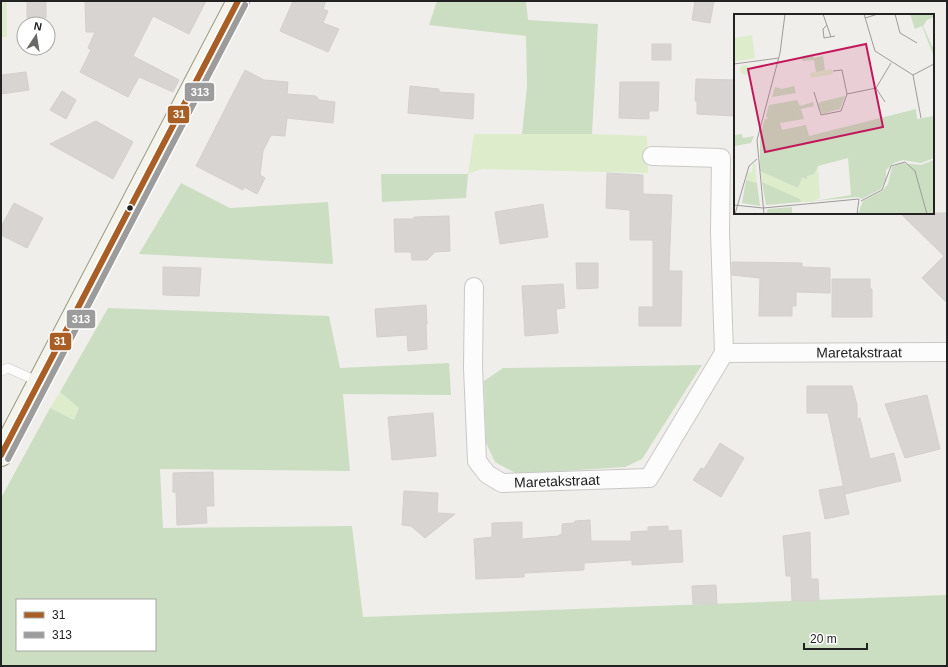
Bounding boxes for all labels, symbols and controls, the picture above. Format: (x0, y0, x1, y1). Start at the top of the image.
inset map (734, 14, 934, 214)
north arrow (16, 16, 56, 56)
text: N (33, 20, 43, 33)
line badge: 313 (184, 82, 215, 102)
text: 313 (191, 86, 209, 98)
line badge: 31 (167, 105, 190, 124)
text: 31 (173, 108, 185, 120)
unlabelled marker (125, 203, 135, 213)
line badge: 313 (66, 309, 96, 329)
text: 313 (72, 313, 90, 325)
line badge: 31 (49, 332, 72, 351)
text: 31 (54, 335, 66, 347)
street label: Maretakstraat (816, 344, 902, 361)
street label: Maretakstraat (514, 472, 600, 491)
legend (16, 599, 156, 651)
text: 31 (52, 608, 66, 622)
scale bar (804, 625, 867, 651)
text: 313 (52, 628, 72, 642)
text: 20 m (810, 632, 837, 646)

